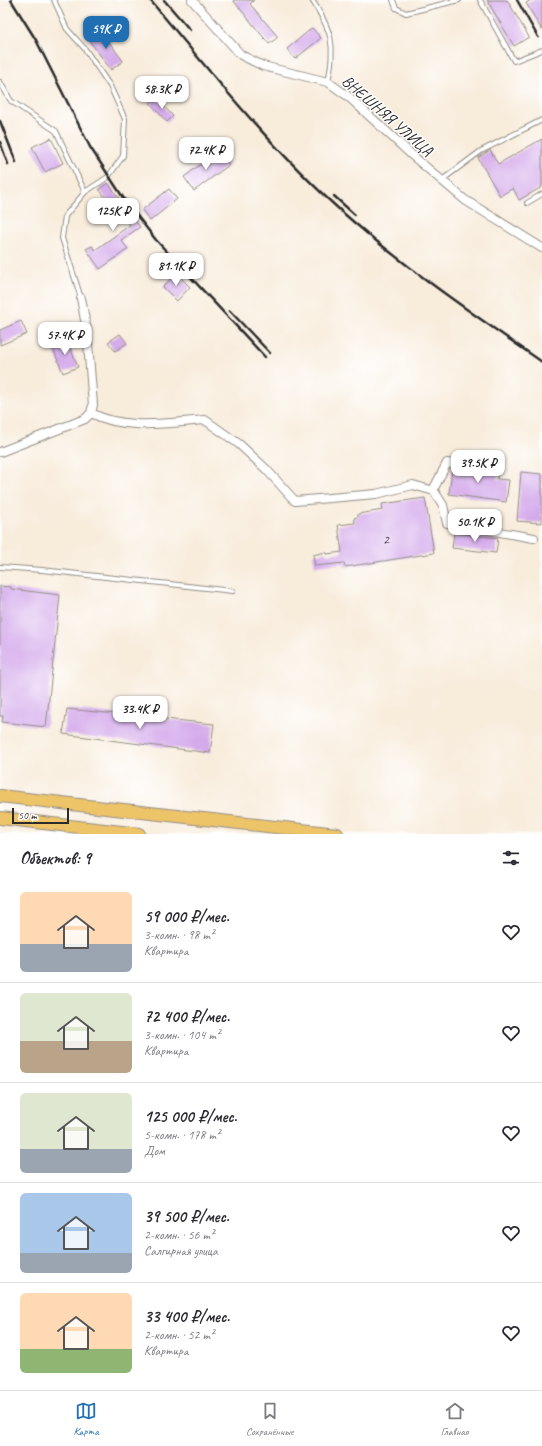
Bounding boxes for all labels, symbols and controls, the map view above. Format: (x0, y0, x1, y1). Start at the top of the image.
pin: 59K ₽ (78, 16, 134, 50)
text: 59K ₽ (92, 21, 120, 37)
street label: ВНЕШНЯЯ УЛИЦА (338, 71, 438, 161)
pin: 58.3K ₽ (125, 76, 199, 110)
text: 58.3K ₽ (144, 81, 180, 97)
pin: 72.4K ₽ (169, 137, 243, 171)
text: 72.4K ₽ (188, 142, 224, 158)
pin: 125K ₽ (80, 198, 146, 232)
text: 125K ₽ (96, 203, 130, 219)
pin: 81.1K ₽ (139, 253, 213, 287)
text: 81.1K ₽ (158, 258, 194, 274)
pin: 57.4K ₽ (28, 322, 102, 356)
text: 57.4K ₽ (47, 327, 83, 343)
pin: 39.5K ₽ (441, 450, 515, 484)
text: 39.5K ₽ (460, 455, 496, 471)
pin: 50.1K ₽ (438, 509, 512, 543)
text: 50.1K ₽ (457, 514, 493, 530)
house number: 2 (383, 531, 391, 548)
pin: 33.4K ₽ (103, 696, 177, 730)
text: 33.4K ₽ (122, 701, 158, 717)
scale bar (12, 806, 69, 825)
text: 50 m (18, 808, 37, 822)
icon: filters (500, 847, 522, 869)
text: Объектов: 9 (20, 848, 91, 869)
text: 59 000 ₽/мес. (144, 906, 229, 927)
icon: home (52, 908, 100, 956)
icon: heart (500, 921, 522, 943)
text: 3-комн. · 98 m² (144, 927, 214, 943)
text: Квартира (144, 943, 188, 959)
text: 72 400 ₽/мес. (144, 1006, 230, 1027)
icon: home (52, 1009, 100, 1057)
icon: heart (500, 1022, 522, 1044)
text: 3-комн. · 104 m² (144, 1027, 220, 1043)
text: Квартира (144, 1043, 188, 1059)
text: 125 000 ₽/мес. (144, 1106, 237, 1127)
icon: home (52, 1109, 100, 1157)
icon: heart (500, 1122, 522, 1144)
text: 5-комн. · 178 m² (144, 1127, 220, 1143)
text: Дом (144, 1143, 165, 1159)
text: 39 500 ₽/мес. (144, 1206, 229, 1227)
icon: home (52, 1209, 100, 1257)
icon: heart (500, 1222, 522, 1244)
text: 2-комн. · 56 m² (144, 1227, 214, 1243)
text: Салгирная улица (144, 1243, 218, 1259)
text: 33 400 ₽/мес. (144, 1306, 230, 1327)
icon: home (52, 1309, 100, 1357)
icon: heart (500, 1322, 522, 1344)
text: 2-комн. · 52 m² (144, 1327, 214, 1343)
text: Квартира (144, 1343, 188, 1359)
tab: Карта (74, 1400, 99, 1438)
tab: Сохранённые (246, 1400, 294, 1438)
tab: Главная (441, 1400, 468, 1438)

